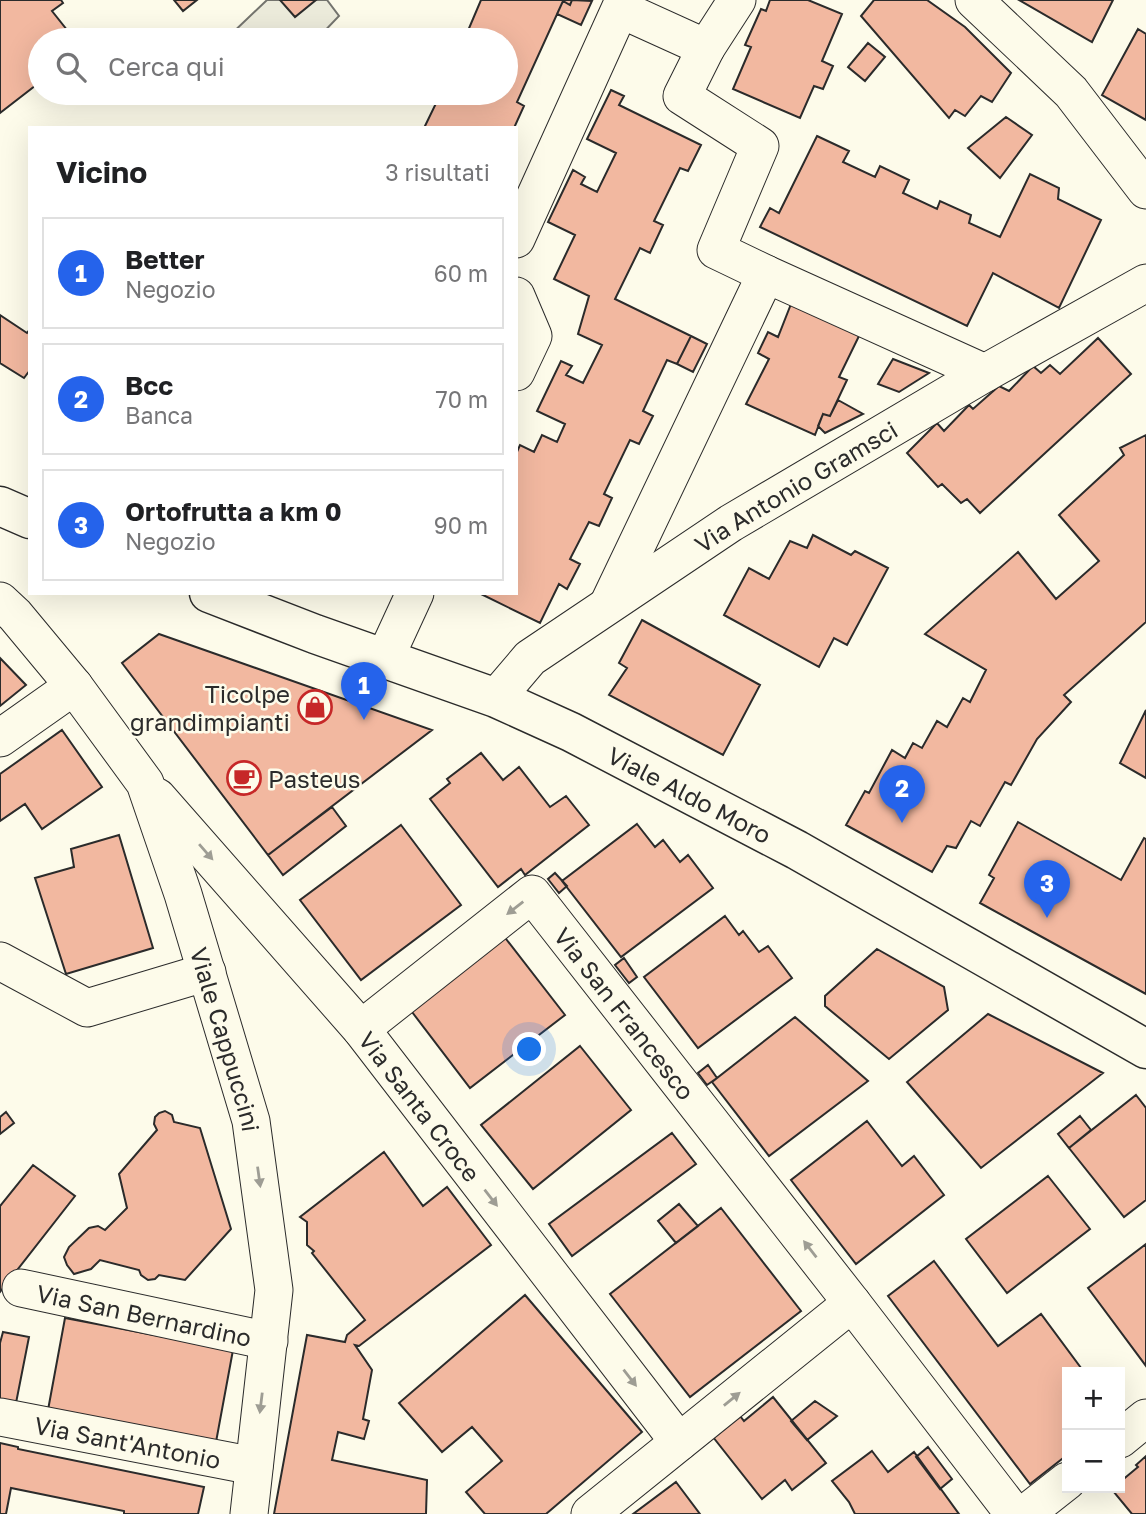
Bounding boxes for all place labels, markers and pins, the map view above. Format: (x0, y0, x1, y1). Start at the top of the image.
pin: 1 (341, 662, 387, 720)
place label: Ticolpe grandimpianti (130, 679, 290, 736)
shop icon: Ticolpe grandimpianti (296, 688, 334, 726)
cafe icon: Pasteus (225, 759, 263, 797)
place label: Pasteus (268, 764, 361, 793)
pin: 2 (879, 765, 925, 823)
pin: 3 (1024, 860, 1070, 918)

